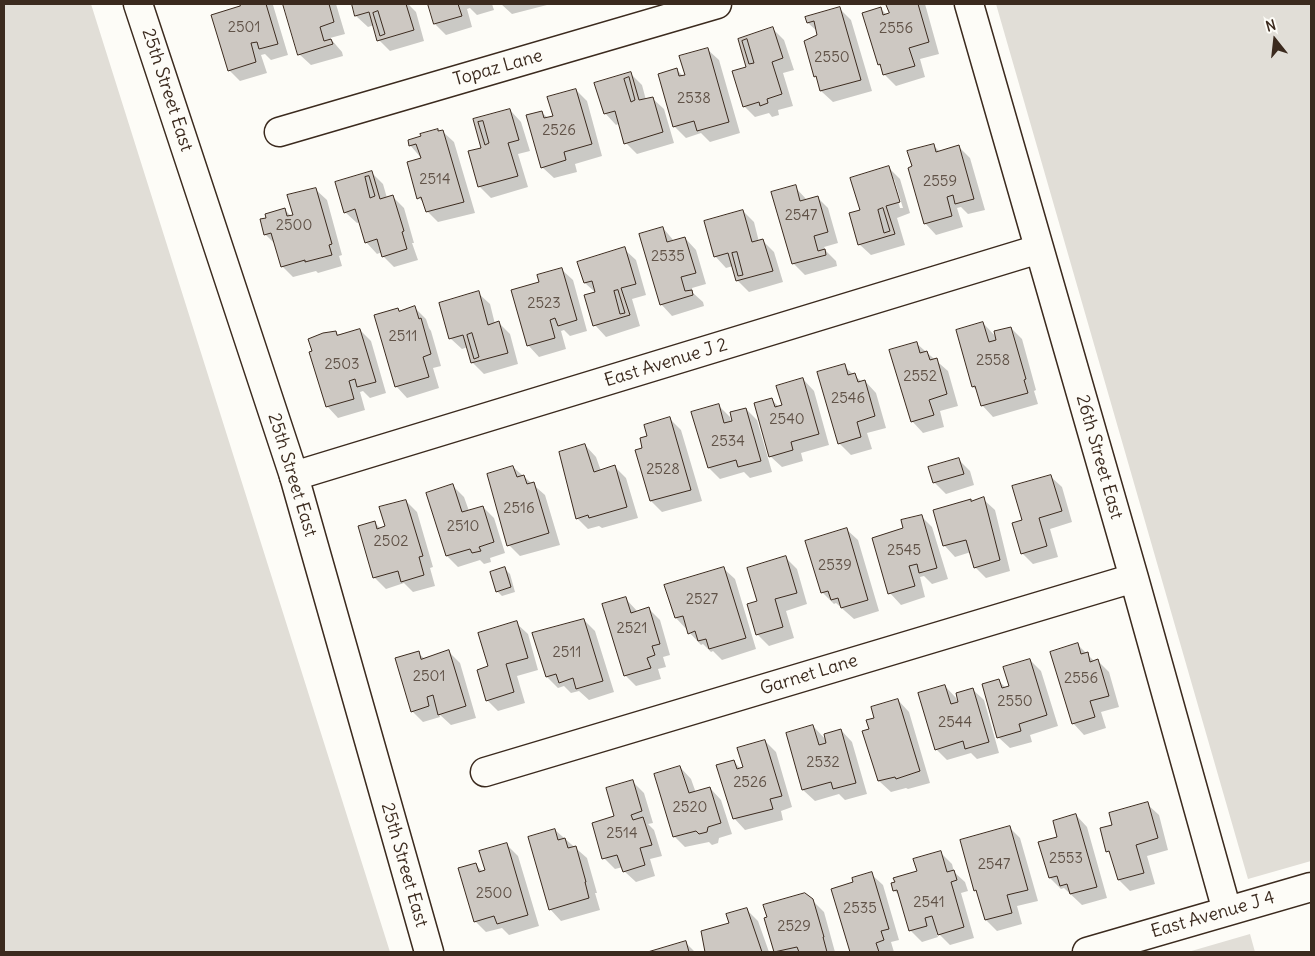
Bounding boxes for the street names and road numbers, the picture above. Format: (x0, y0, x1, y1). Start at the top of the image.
street label: 25th Street East (137, 26, 197, 154)
street label: Topaz Lane (451, 45, 545, 91)
street label: East Avenue J 2 (602, 334, 730, 392)
street label: 26th Street East (1071, 392, 1127, 522)
street label: 25th Street East (263, 411, 321, 539)
street label: Garnet Lane (757, 650, 861, 700)
street label: 25th Street East (376, 800, 432, 930)
street label: East Avenue J 4 (1149, 887, 1277, 943)

